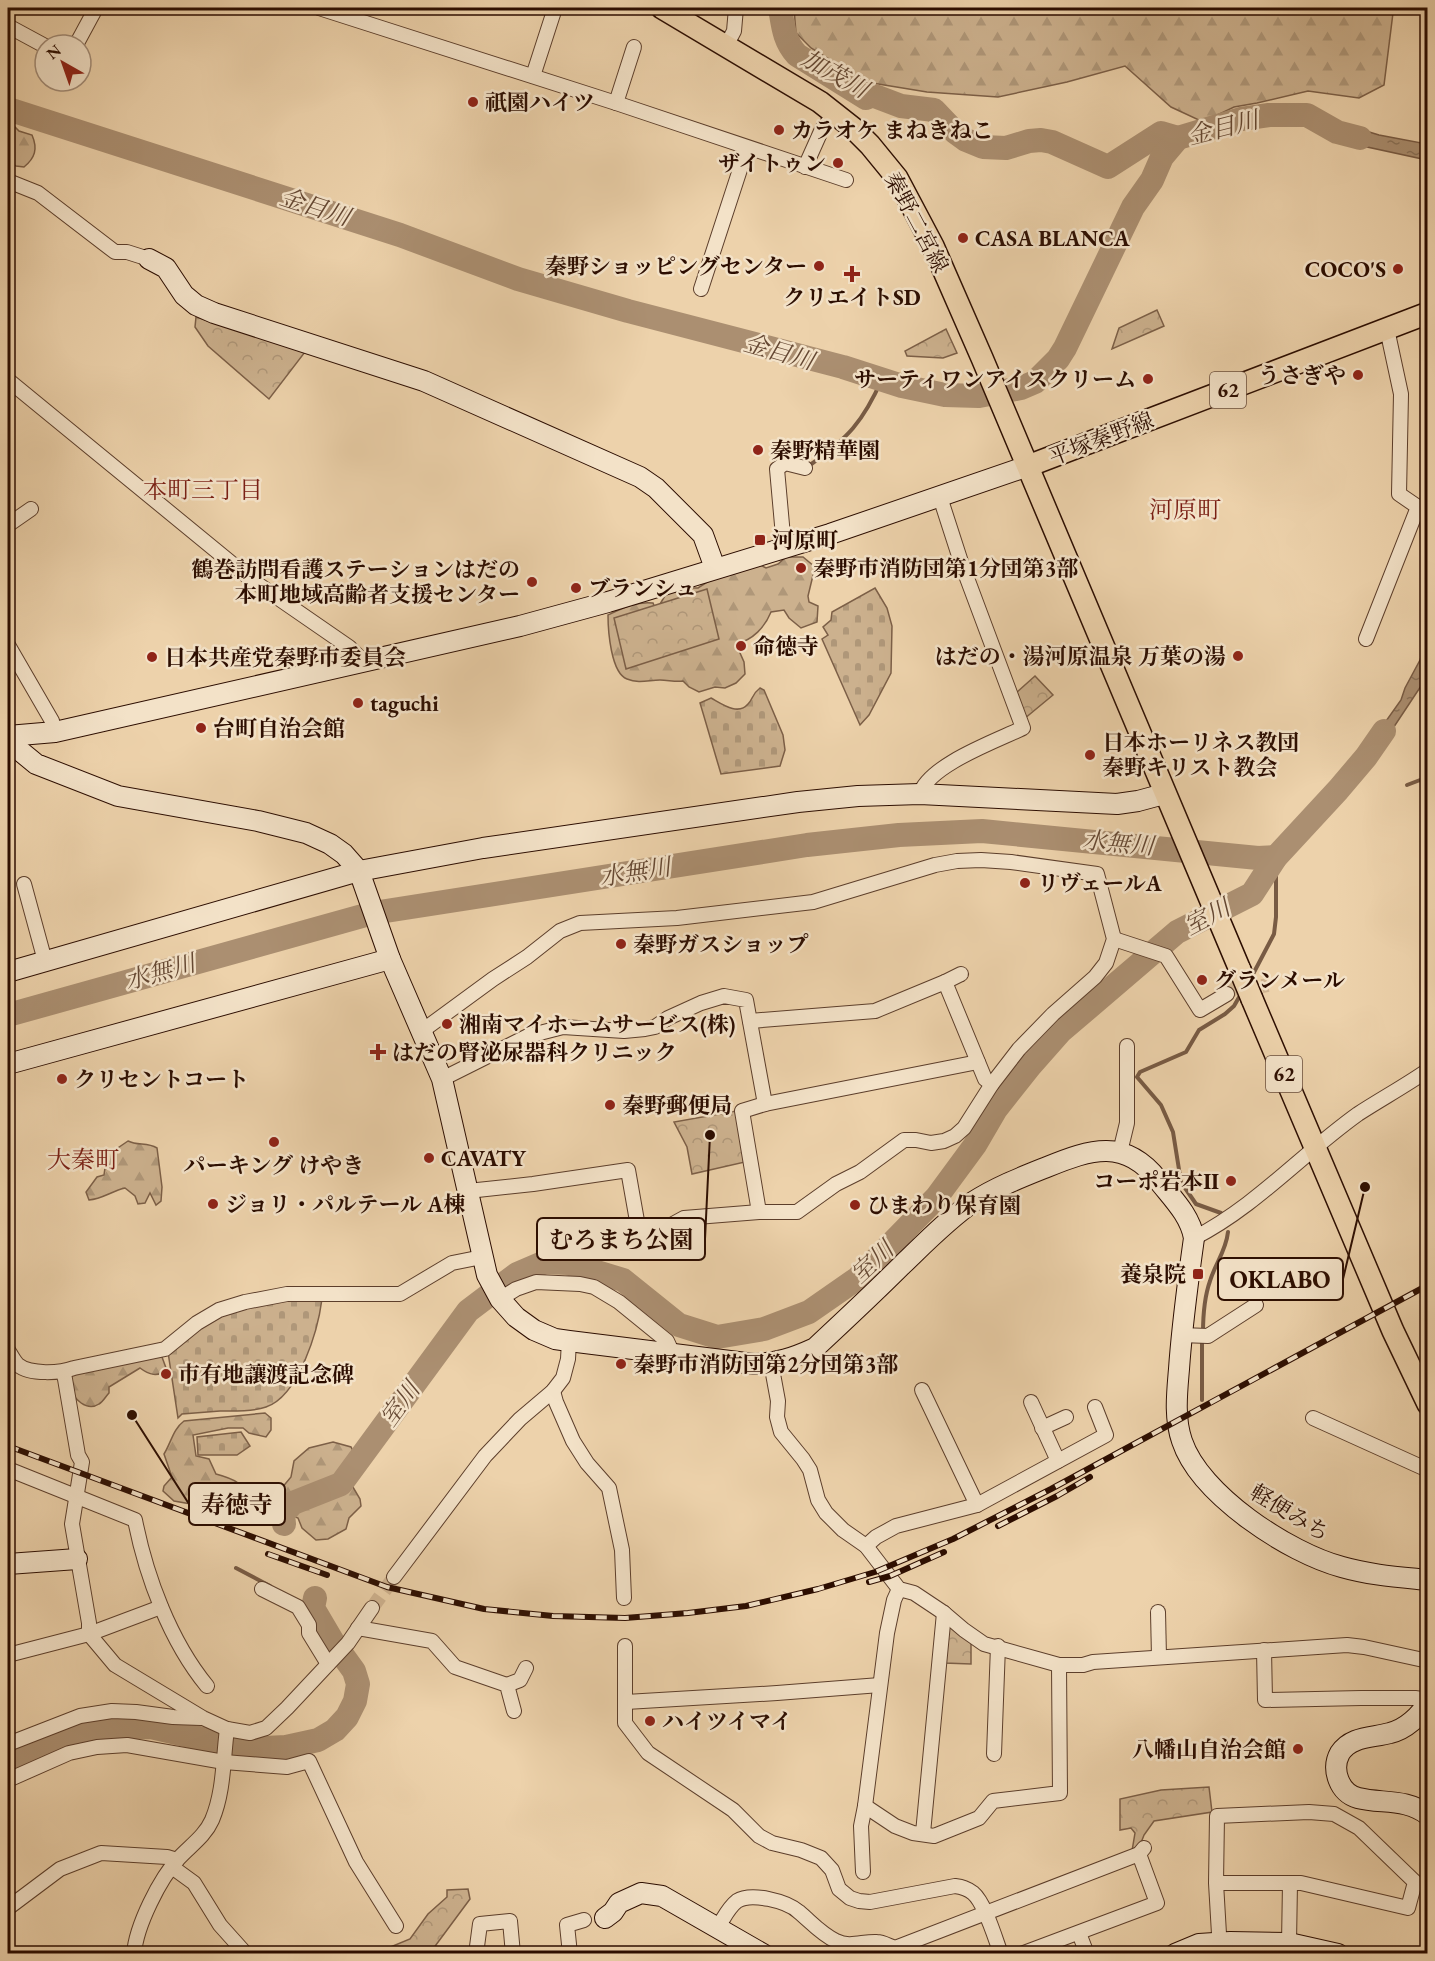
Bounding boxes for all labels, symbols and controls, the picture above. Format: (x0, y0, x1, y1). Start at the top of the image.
north arrow (33, 33, 93, 93)
text: N (42, 40, 65, 64)
water label: 加茂川 (796, 43, 877, 106)
place label: 祇園ハイツ (485, 88, 595, 117)
marker: 祇園ハイツ (466, 95, 480, 109)
water label: 金目川 (1184, 103, 1264, 151)
place label: カラオケ まねきねこ (791, 116, 994, 145)
marker: カラオケ まねきねこ (772, 123, 786, 137)
place label: ザイトゥン (718, 149, 826, 178)
marker: ザイトゥン (831, 156, 845, 170)
street label: 秦野二宮線 (878, 167, 955, 278)
water label: 金目川 (276, 181, 357, 233)
place label: CASA BLANCA (975, 224, 1130, 253)
marker: CASA BLANCA (956, 231, 970, 245)
place label: 秦野ショッピングセンター (545, 252, 807, 281)
place label: COCO'S (1305, 255, 1386, 284)
marker: 秦野ショッピングセンター (812, 259, 826, 273)
marker: COCO'S (1391, 262, 1405, 276)
marker: クリエイトSD (845, 267, 859, 281)
place label: クリエイトSD (783, 283, 921, 312)
water label: 金目川 (740, 327, 821, 377)
place label: うさぎや (1258, 361, 1346, 390)
place label: サーティワンアイスクリーム (854, 365, 1136, 394)
marker: うさぎや (1351, 368, 1365, 382)
marker: サーティワンアイスクリーム (1141, 372, 1155, 386)
road number: 62 (1210, 372, 1246, 408)
street label: 平塚秦野線 (1045, 405, 1158, 472)
place label: 秦野精華園 (770, 436, 880, 465)
marker: 秦野精華園 (751, 443, 765, 457)
district label: 本町三丁目 (143, 474, 263, 505)
district label: 河原町 (1149, 494, 1221, 525)
place label: 河原町 (772, 526, 838, 555)
marker: 河原町 (753, 533, 767, 547)
place label: 秦野市消防団第1分団第3部 (813, 554, 1078, 583)
place label: 鶴巻訪問看護ステーションはだの 本町地域高齢者支援センター (191, 555, 520, 609)
marker: 秦野市消防団第1分団第3部 (794, 561, 808, 575)
place label: ブランシュ (588, 574, 697, 603)
marker: 鶴巻訪問看護ステーションはだの 本町地域高齢者支援センター (525, 575, 539, 589)
marker: ブランシュ (569, 581, 583, 595)
place label: 命徳寺 (753, 632, 819, 661)
marker: 命徳寺 (734, 639, 748, 653)
place label: はだの・湯河原温泉 万葉の湯 (935, 642, 1226, 671)
place label: 日本共産党秦野市委員会 (164, 643, 406, 672)
marker: はだの・湯河原温泉 万葉の湯 (1231, 649, 1245, 663)
marker: 日本共産党秦野市委員会 (145, 650, 159, 664)
place label: taguchi (370, 689, 439, 718)
marker: taguchi (351, 696, 365, 710)
place label: 台町自治会館 (213, 714, 345, 743)
marker: 台町自治会館 (194, 721, 208, 735)
place label: 日本ホーリネス教団 秦野キリスト教会 (1102, 728, 1300, 782)
marker: 日本ホーリネス教団 秦野キリスト教会 (1083, 748, 1097, 762)
water label: 水無川 (1081, 824, 1158, 861)
water label: 水無川 (597, 850, 676, 892)
place label: リヴェールA (1037, 869, 1162, 898)
marker: リヴェールA (1018, 876, 1032, 890)
water label: 室川 (1178, 890, 1238, 942)
place label: 秦野ガスショップ (633, 930, 809, 959)
marker: 秦野ガスショップ (614, 937, 628, 951)
water label: 水無川 (121, 946, 202, 996)
place label: グランメール (1214, 966, 1345, 995)
marker: グランメール (1195, 973, 1209, 987)
place label: 湘南マイホームサービス(株) (459, 1010, 736, 1039)
marker: 湘南マイホームサービス(株) (440, 1017, 454, 1031)
place label: はだの腎泌尿器科クリニック (392, 1038, 677, 1067)
marker: はだの腎泌尿器科クリニック (369, 1043, 387, 1061)
road number: 62 (1266, 1056, 1302, 1092)
place label: クリセントコート (74, 1065, 249, 1094)
marker: クリセントコート (55, 1072, 69, 1086)
place label: 秦野郵便局 (622, 1091, 732, 1120)
marker: 秦野郵便局 (603, 1098, 617, 1112)
marker: パーキング けやき (267, 1135, 281, 1149)
district label: 大秦町 (47, 1144, 119, 1175)
place label: CAVATY (441, 1144, 527, 1173)
place label: パーキング けやき (184, 1151, 364, 1180)
marker: CAVATY (422, 1151, 436, 1165)
place label: コーポ岩本Ⅱ (1093, 1167, 1219, 1196)
marker: コーポ岩本Ⅱ (1224, 1174, 1238, 1188)
place label: ジョリ・パルテール A棟 (225, 1190, 465, 1219)
place label: ひまわり保育園 (867, 1191, 1021, 1220)
marker: ジョリ・パルテール A棟 (206, 1197, 220, 1211)
marker: ひまわり保育園 (848, 1198, 862, 1212)
callout: むろまち公園 (537, 1218, 705, 1260)
text: むろまち公園 (549, 1224, 693, 1255)
water label: 室川 (844, 1232, 902, 1289)
callout: OKLABO (1218, 1258, 1343, 1300)
place label: 養泉院 (1120, 1260, 1186, 1289)
text: OKLABO (1230, 1264, 1330, 1295)
marker: 養泉院 (1191, 1267, 1205, 1281)
place label: 秦野市消防団第2分団第3部 (633, 1350, 898, 1379)
marker: 秦野市消防団第2分団第3部 (614, 1357, 628, 1371)
place label: 市有地讓渡記念碑 (178, 1360, 354, 1389)
marker: 市有地讓渡記念碑 (159, 1367, 173, 1381)
water label: 室川 (373, 1373, 428, 1432)
street label: 軽便みち (1245, 1477, 1335, 1548)
callout: 寿徳寺 (189, 1483, 285, 1525)
text: 寿徳寺 (201, 1489, 273, 1520)
place label: ハイツイマイ (662, 1707, 792, 1736)
marker: ハイツイマイ (643, 1714, 657, 1728)
place label: 八幡山自治会館 (1132, 1735, 1286, 1764)
marker: 八幡山自治会館 (1291, 1742, 1305, 1756)

